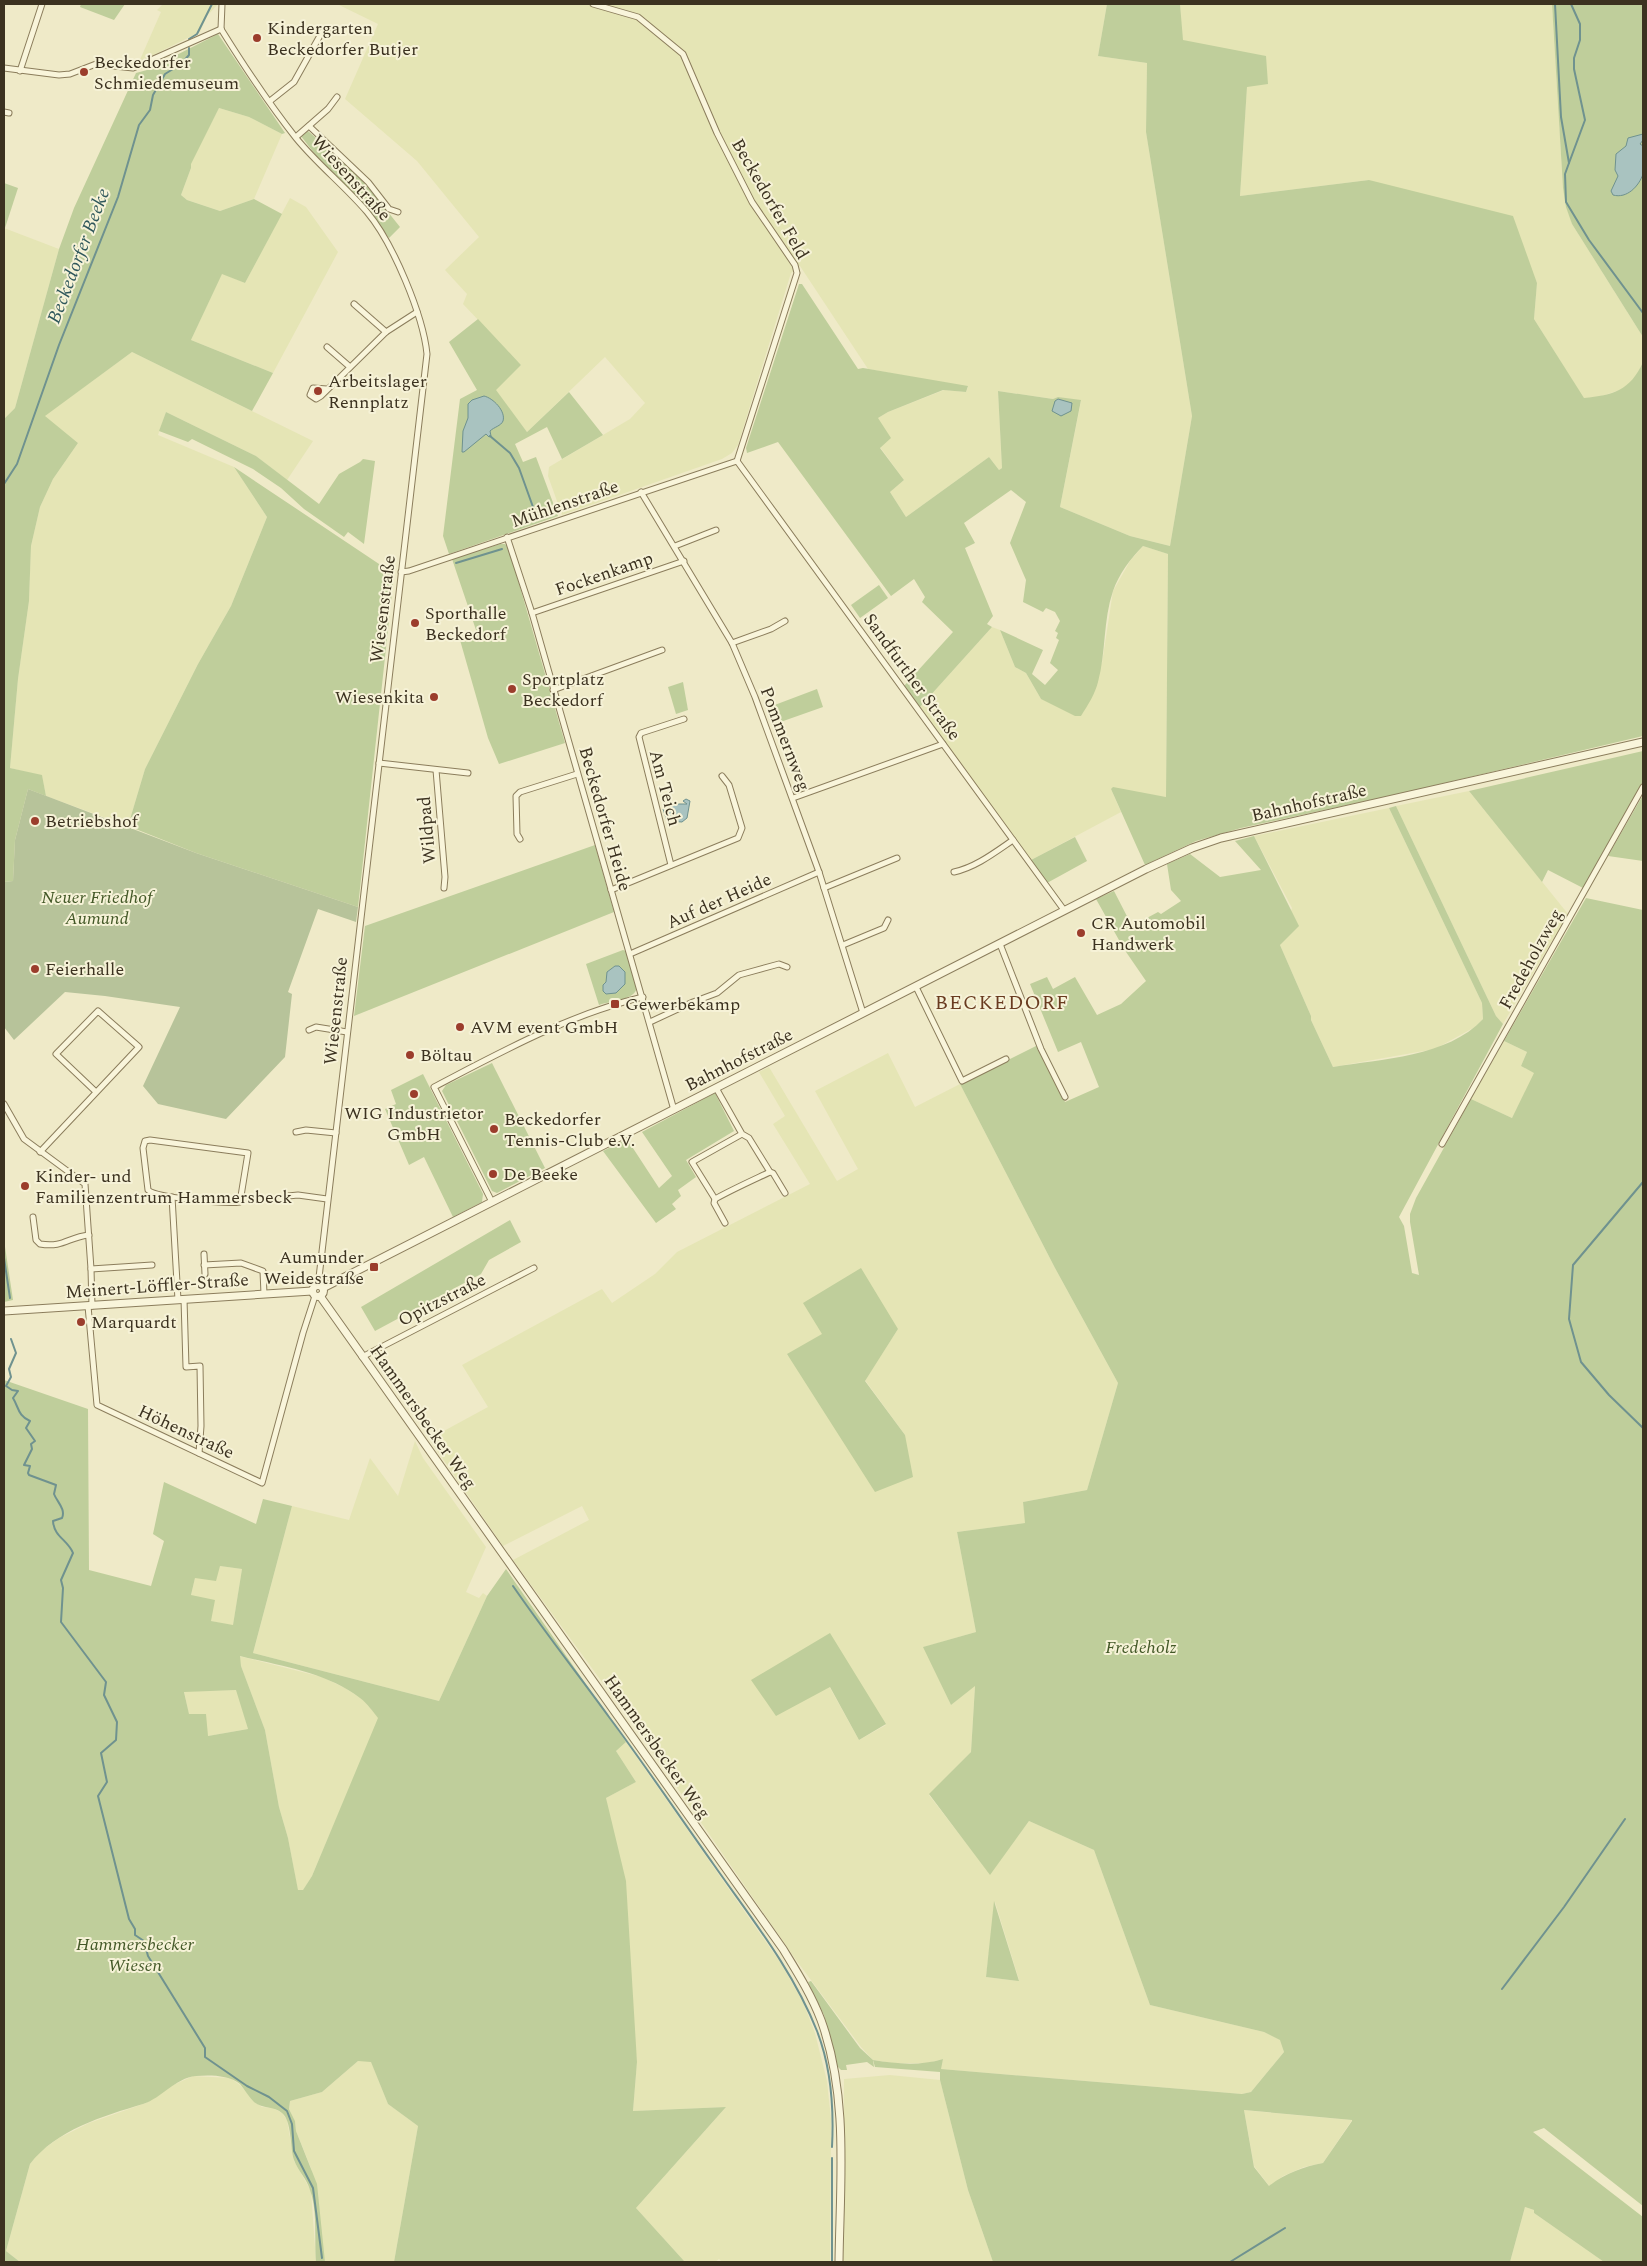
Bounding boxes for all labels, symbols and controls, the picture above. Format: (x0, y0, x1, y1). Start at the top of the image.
place label: Kindergarten Beckedorfer Butjer (267, 15, 418, 63)
marker: Kindergarten Beckedorfer Butjer (251, 32, 263, 44)
place label: Beckedorfer Schmiedemuseum (94, 49, 239, 97)
marker: Beckedorfer Schmiedemuseum (78, 66, 90, 78)
street label: Wiesenstraße (305, 129, 397, 227)
street label: Beckedorfer Feld (724, 133, 816, 265)
water label: Beckedorfer Beeke (40, 184, 118, 328)
place label: Arbeitslager Rennplatz (328, 368, 427, 416)
marker: Arbeitslager Rennplatz (312, 385, 324, 397)
street label: Mühlenstraße (508, 473, 622, 535)
street label: Fockenkamp (551, 545, 657, 603)
street label: Wiesenstraße (363, 553, 403, 665)
place label: Sporthalle Beckedorf (425, 600, 508, 648)
street label: Sandfurther Straße (856, 608, 968, 746)
marker: Sporthalle Beckedorf (409, 617, 421, 629)
place label: Sportplatz Beckedorf (522, 666, 605, 714)
marker: Sportplatz Beckedorf (506, 683, 518, 695)
street label: Pommernweg (753, 683, 817, 795)
place label: Wiesenkita (335, 684, 424, 711)
marker: Wiesenkita (428, 691, 440, 703)
street label: Beckedorfer Heide (571, 744, 639, 894)
street label: Am Teich (642, 747, 688, 829)
street label: Bahnhofstraße (1249, 777, 1369, 829)
street label: Wildpad (411, 795, 443, 865)
place label: Betriebshof (45, 808, 140, 835)
marker: Betriebshof (29, 815, 41, 827)
street label: Auf der Heide (662, 866, 776, 936)
park label: Neuer Friedhof Aumund (41, 884, 156, 932)
street label: Fredeholzweg (1492, 904, 1570, 1014)
place label: CR Automobil Handwerk (1091, 910, 1206, 958)
marker: CR Automobil Handwerk (1075, 927, 1087, 939)
place label: Feierhalle (45, 956, 124, 983)
street label: Wiesenstraße (317, 956, 355, 1066)
marker: Feierhalle (29, 963, 41, 975)
district label: BECKEDORF (935, 988, 1069, 1018)
place label: Gewerbekamp (625, 991, 740, 1018)
marker: Gewerbekamp (609, 998, 621, 1010)
place label: AVM event GmbH (470, 1014, 618, 1041)
marker: AVM event GmbH (454, 1021, 466, 1033)
street label: Bahnhofstraße (680, 1021, 798, 1099)
place label: Böltau (420, 1042, 472, 1069)
marker: Böltau (404, 1049, 416, 1061)
marker: WIG Industrietor GmbH (408, 1088, 420, 1100)
place label: WIG Industrietor GmbH (344, 1100, 484, 1148)
place label: Beckedorfer Tennis-Club e.V. (504, 1106, 635, 1154)
marker: Beckedorfer Tennis-Club e.V. (488, 1123, 500, 1135)
place label: De Beeke (503, 1161, 578, 1188)
place label: Kinder- und Familienzentrum Hammersbeck (35, 1163, 292, 1211)
marker: De Beeke (487, 1168, 499, 1180)
marker: Kinder- und Familienzentrum Hammersbeck (19, 1180, 31, 1192)
place label: Aumunder Weidestraße (264, 1244, 364, 1292)
marker: Aumunder Weidestraße (368, 1261, 380, 1273)
street label: Meinert-Löffler-Straße (64, 1266, 250, 1306)
street label: Opitzstraße (393, 1266, 491, 1334)
place label: Marquardt (91, 1309, 177, 1336)
marker: Marquardt (75, 1316, 87, 1328)
street label: Hammersbecker Weg (363, 1339, 483, 1495)
street label: Höhenstraße (133, 1398, 239, 1466)
park label: Fredeholz (1105, 1634, 1177, 1661)
street label: Hammersbecker Weg (597, 1669, 717, 1825)
park label: Hammersbecker Wiesen (76, 1931, 195, 1979)

